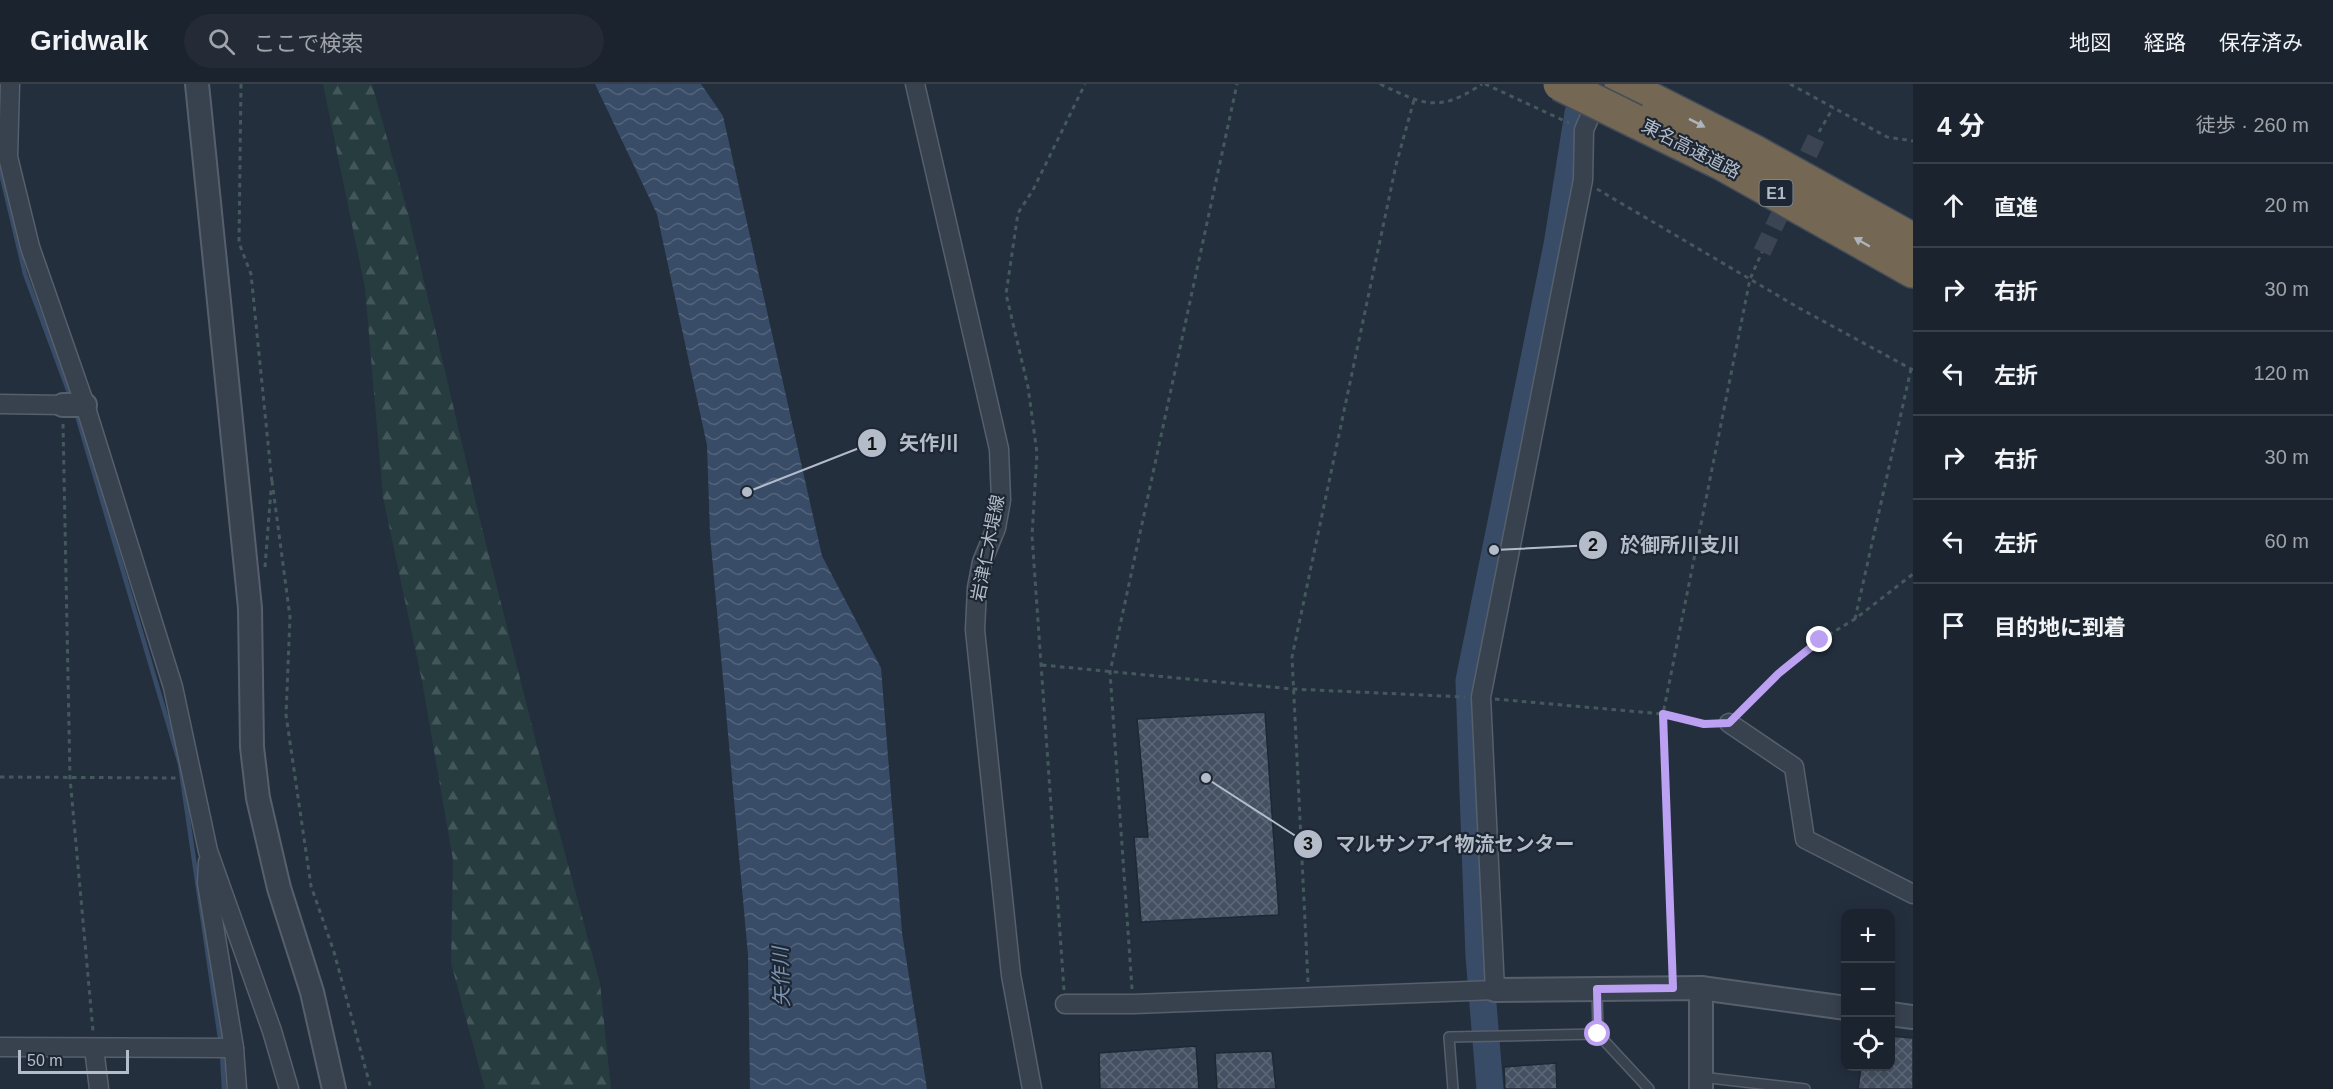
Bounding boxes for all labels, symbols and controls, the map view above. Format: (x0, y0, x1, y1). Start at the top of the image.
search box (184, 14, 604, 68)
text: Gridwalk (30, 25, 148, 56)
icon: search (205, 25, 238, 58)
text: ここで検索 (253, 31, 363, 56)
text: 地図 (2069, 31, 2111, 54)
text: 経路 (2144, 31, 2186, 54)
text: 保存済み (2219, 31, 2303, 54)
text: 4 分 (1937, 111, 1985, 141)
text: 徒歩 · 260 m (2196, 114, 2309, 136)
street label: 東名高速道路 (1638, 116, 1744, 182)
one-way arrow (1689, 118, 1706, 128)
road number: E1 (1760, 180, 1792, 206)
icon: ahead (1937, 189, 1970, 222)
text: 20 m (2265, 194, 2309, 216)
text: 直進 (1994, 195, 2038, 220)
one-way arrow (1854, 236, 1870, 247)
icon: right (1937, 273, 1970, 306)
text: 30 m (2265, 278, 2309, 300)
text: 右折 (1994, 279, 2038, 304)
icon: left (1937, 357, 1970, 390)
text: 120 m (2253, 362, 2309, 384)
text: 左折 (1994, 363, 2038, 388)
callout: 矢作川 (857, 424, 971, 462)
text: 矢作川 (899, 432, 959, 454)
text: 1 (867, 434, 877, 454)
icon: right (1937, 441, 1970, 474)
text: 30 m (2265, 446, 2309, 468)
text: 右折 (1994, 447, 2038, 472)
street label: 岩津仁木堤線 (968, 493, 1008, 603)
icon: left (1937, 525, 1970, 558)
callout: 於御所川支川 (1578, 526, 1752, 564)
text: 60 m (2265, 530, 2309, 552)
text: 左折 (1994, 531, 2038, 556)
text: 於御所川支川 (1620, 534, 1740, 556)
text: 2 (1588, 535, 1598, 555)
icon: arrive (1937, 609, 1970, 642)
text: 目的地に到着 (1994, 615, 2126, 640)
route end (1806, 626, 1832, 652)
callout: マルサンアイ物流センター (1293, 825, 1587, 863)
text: マルサンアイ物流センター (1336, 833, 1575, 855)
text: 3 (1303, 834, 1313, 854)
map controls (1841, 909, 1895, 1071)
button: + (1841, 909, 1895, 963)
water label: 矢作川 (769, 945, 793, 1007)
button: − (1841, 963, 1895, 1017)
button: locate (1841, 1017, 1895, 1071)
route start (1584, 1020, 1610, 1046)
scale bar (18, 1047, 129, 1074)
text: 50 m (27, 1052, 63, 1069)

